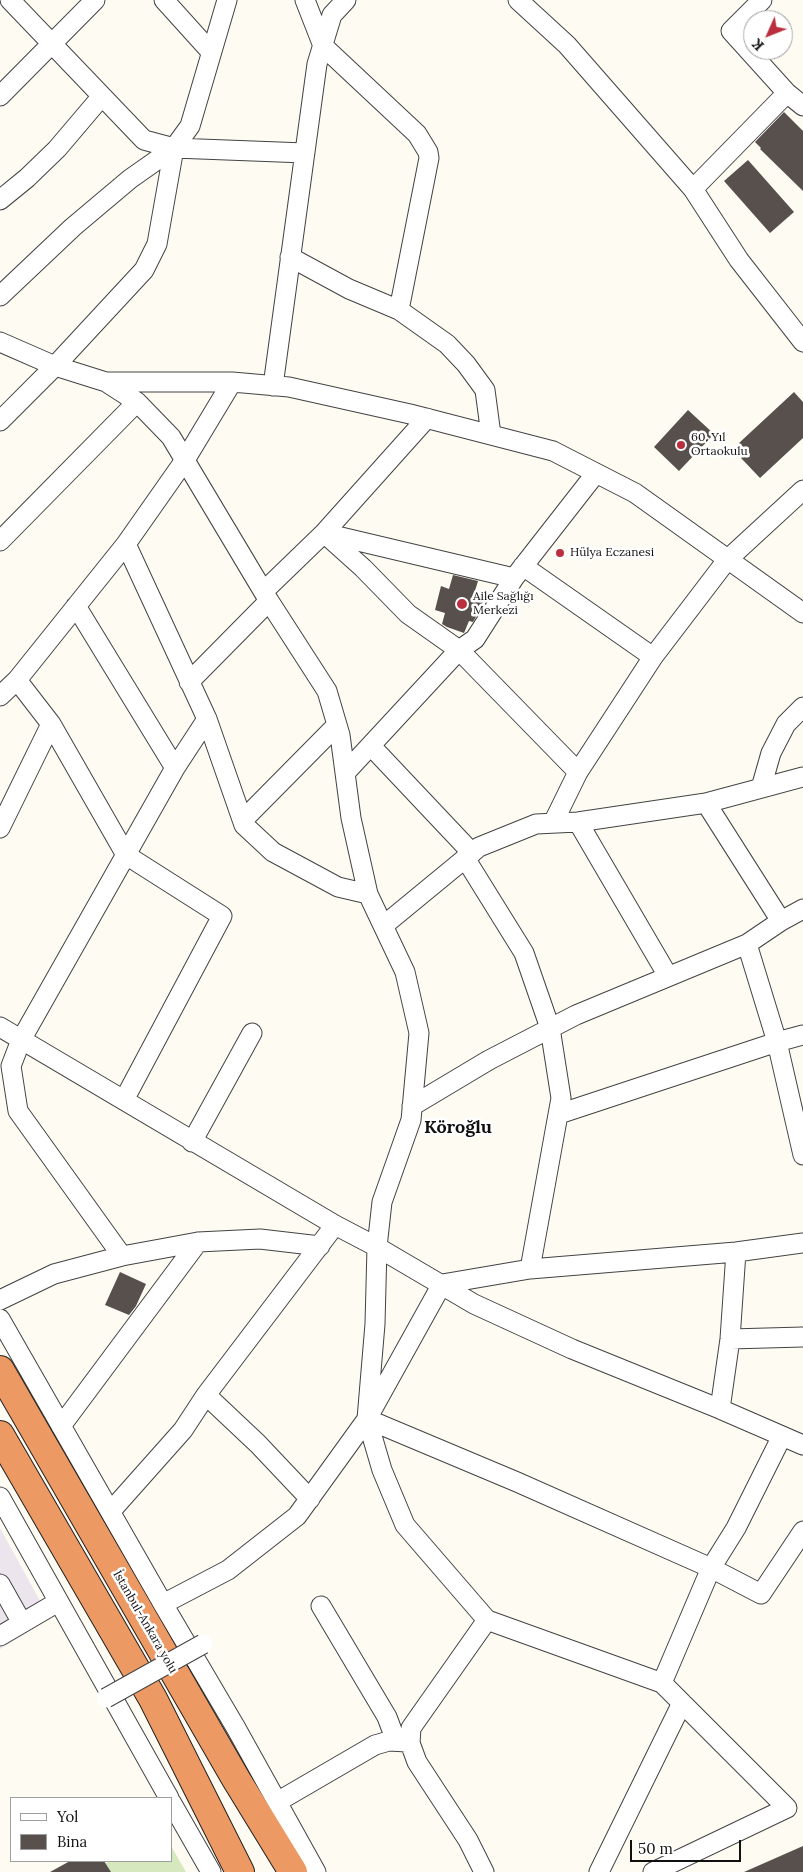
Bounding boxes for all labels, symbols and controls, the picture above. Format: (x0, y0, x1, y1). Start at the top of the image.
north arrow (743, 10, 793, 60)
text: K (748, 35, 768, 55)
place label: 60. Yıl Ortaokulu (691, 431, 748, 459)
marker: 60. Yıl Ortaokulu (675, 439, 687, 451)
place label: Hülya Eczanesi (570, 546, 654, 560)
marker: Hülya Eczanesi (554, 547, 566, 559)
place label: Aile Sağlığı Merkezi (473, 590, 534, 618)
marker: Aile Sağlığı Merkezi (455, 597, 469, 611)
district label: Köroğlu (424, 1117, 492, 1139)
street label: İstanbul-Ankara yolu (110, 1568, 180, 1676)
legend (10, 1797, 172, 1862)
text: Yol (57, 1807, 78, 1826)
scale bar (633, 1830, 744, 1862)
text: Bina (57, 1832, 87, 1851)
text: 50 m (638, 1839, 673, 1858)

